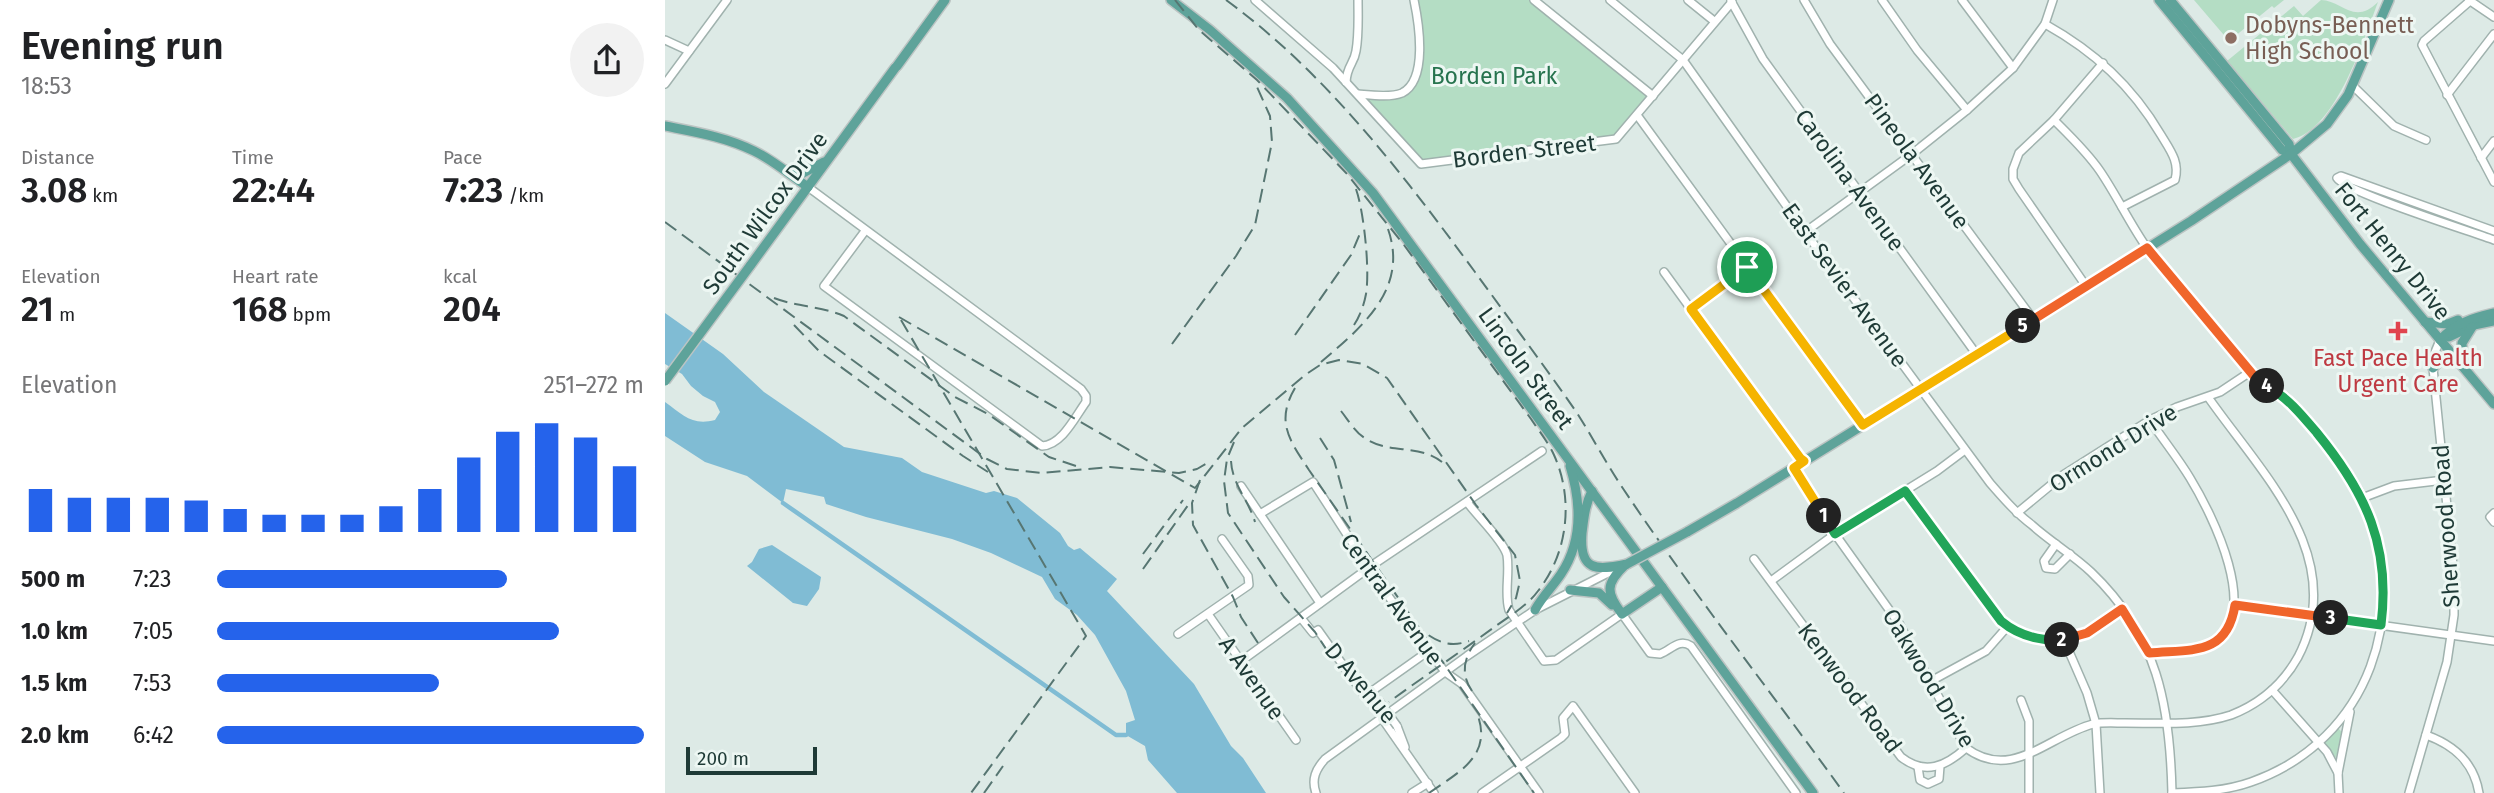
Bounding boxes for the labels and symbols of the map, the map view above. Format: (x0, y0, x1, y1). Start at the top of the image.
place label: Dobyns-Bennett High School (2245, 11, 2415, 65)
marker: Dobyns-Bennett High School (2223, 30, 2239, 46)
park label: Borden Park (1431, 62, 1558, 90)
street label: Pineola Avenue (1858, 88, 1976, 234)
street label: Carolina Avenue (1789, 104, 1911, 256)
street label: South Wilcox Drive (697, 126, 833, 300)
street label: Borden Street (1451, 128, 1598, 174)
street label: Fort Henry Drive (2329, 176, 2457, 326)
street label: East Sevier Avenue (1776, 197, 1914, 373)
pin (1717, 237, 1777, 297)
street label: Lincoln Street (1472, 301, 1580, 435)
pin: 5 (2005, 308, 2041, 344)
marker: Fast Pace Health Urgent Care (2388, 321, 2408, 341)
place label: Fast Pace Health Urgent Care (2313, 344, 2483, 398)
pin: 4 (2249, 368, 2285, 404)
street label: Ormond Drive (2044, 398, 2182, 498)
street label: Sherwood Road (2426, 443, 2466, 609)
pin: 1 (1807, 498, 1841, 534)
street label: Central Avenue (1335, 528, 1449, 670)
pin: 3 (2313, 600, 2349, 636)
street label: Oakwood Drive (1877, 603, 1981, 753)
street label: Kenwood Road (1792, 617, 1908, 759)
pin: 2 (2045, 622, 2079, 658)
street label: A Avenue (1213, 631, 1291, 725)
street label: D Avenue (1319, 637, 1403, 729)
scale bar (686, 744, 817, 776)

